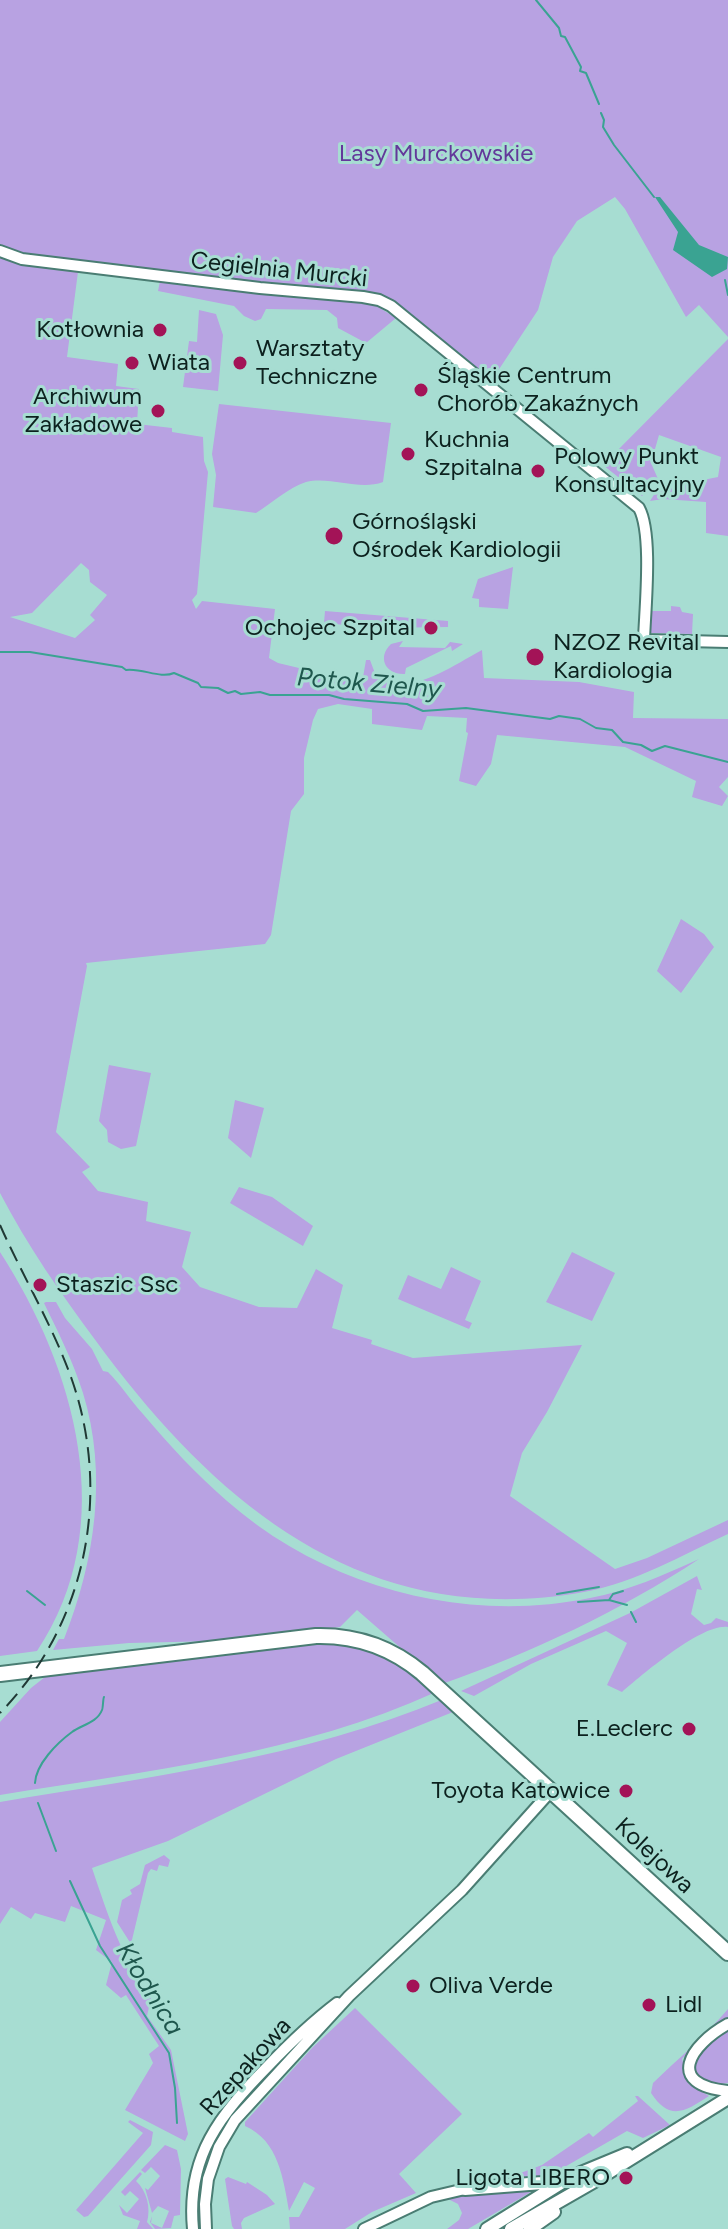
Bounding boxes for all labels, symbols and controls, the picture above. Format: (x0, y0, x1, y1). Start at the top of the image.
park label: Lasy Murckowskie (339, 140, 533, 168)
street label: Cegielnia Murcki (189, 246, 369, 294)
place label: Kotłownia (36, 316, 144, 344)
marker: Kotłownia (151, 321, 169, 339)
place label: Warsztaty Techniczne (256, 335, 377, 391)
place label: Wiata (148, 349, 210, 377)
marker: Wiata (123, 354, 141, 372)
marker: Warsztaty Techniczne (231, 354, 249, 372)
place label: Śląskie Centrum Chorób Zakaźnych (437, 362, 639, 418)
marker: Śląskie Centrum Chorób Zakaźnych (412, 381, 430, 399)
place label: Archiwum Zakładowe (24, 383, 142, 439)
marker: Archiwum Zakładowe (149, 402, 167, 420)
place label: Kuchnia Szpitalna (424, 426, 522, 482)
place label: Polowy Punkt Konsultacyjny (554, 443, 704, 499)
marker: Kuchnia Szpitalna (399, 445, 417, 463)
marker: Polowy Punkt Konsultacyjny (529, 462, 547, 480)
place label: Górnośląski Ośrodek Kardiologii (352, 508, 561, 564)
marker: Górnośląski Ośrodek Kardiologii (323, 525, 345, 547)
place label: Ochojec Szpital (245, 614, 415, 642)
marker: Ochojec Szpital (422, 619, 440, 637)
place label: NZOZ Revital Kardiologia (553, 629, 699, 685)
marker: NZOZ Revital Kardiologia (524, 646, 546, 668)
water label: Potok Zielny (296, 662, 442, 706)
place label: Staszic Ssc (56, 1271, 178, 1299)
marker: Staszic Ssc (31, 1276, 49, 1294)
place label: E.Leclerc (576, 1715, 673, 1743)
marker: E.Leclerc (680, 1720, 698, 1738)
place label: Toyota Katowice (431, 1777, 610, 1805)
marker: Toyota Katowice (617, 1782, 635, 1800)
street label: Kolejowa (608, 1812, 700, 1900)
water label: Kłodnica (108, 1937, 190, 2041)
place label: Oliva Verde (429, 1972, 553, 2000)
marker: Oliva Verde (404, 1977, 422, 1995)
place label: Lidl (665, 1991, 702, 2019)
marker: Lidl (640, 1996, 658, 2014)
street label: Rzepakowa (194, 2012, 298, 2122)
place label: Ligota LIBERO (455, 2164, 610, 2192)
marker: Ligota LIBERO (617, 2169, 635, 2187)

